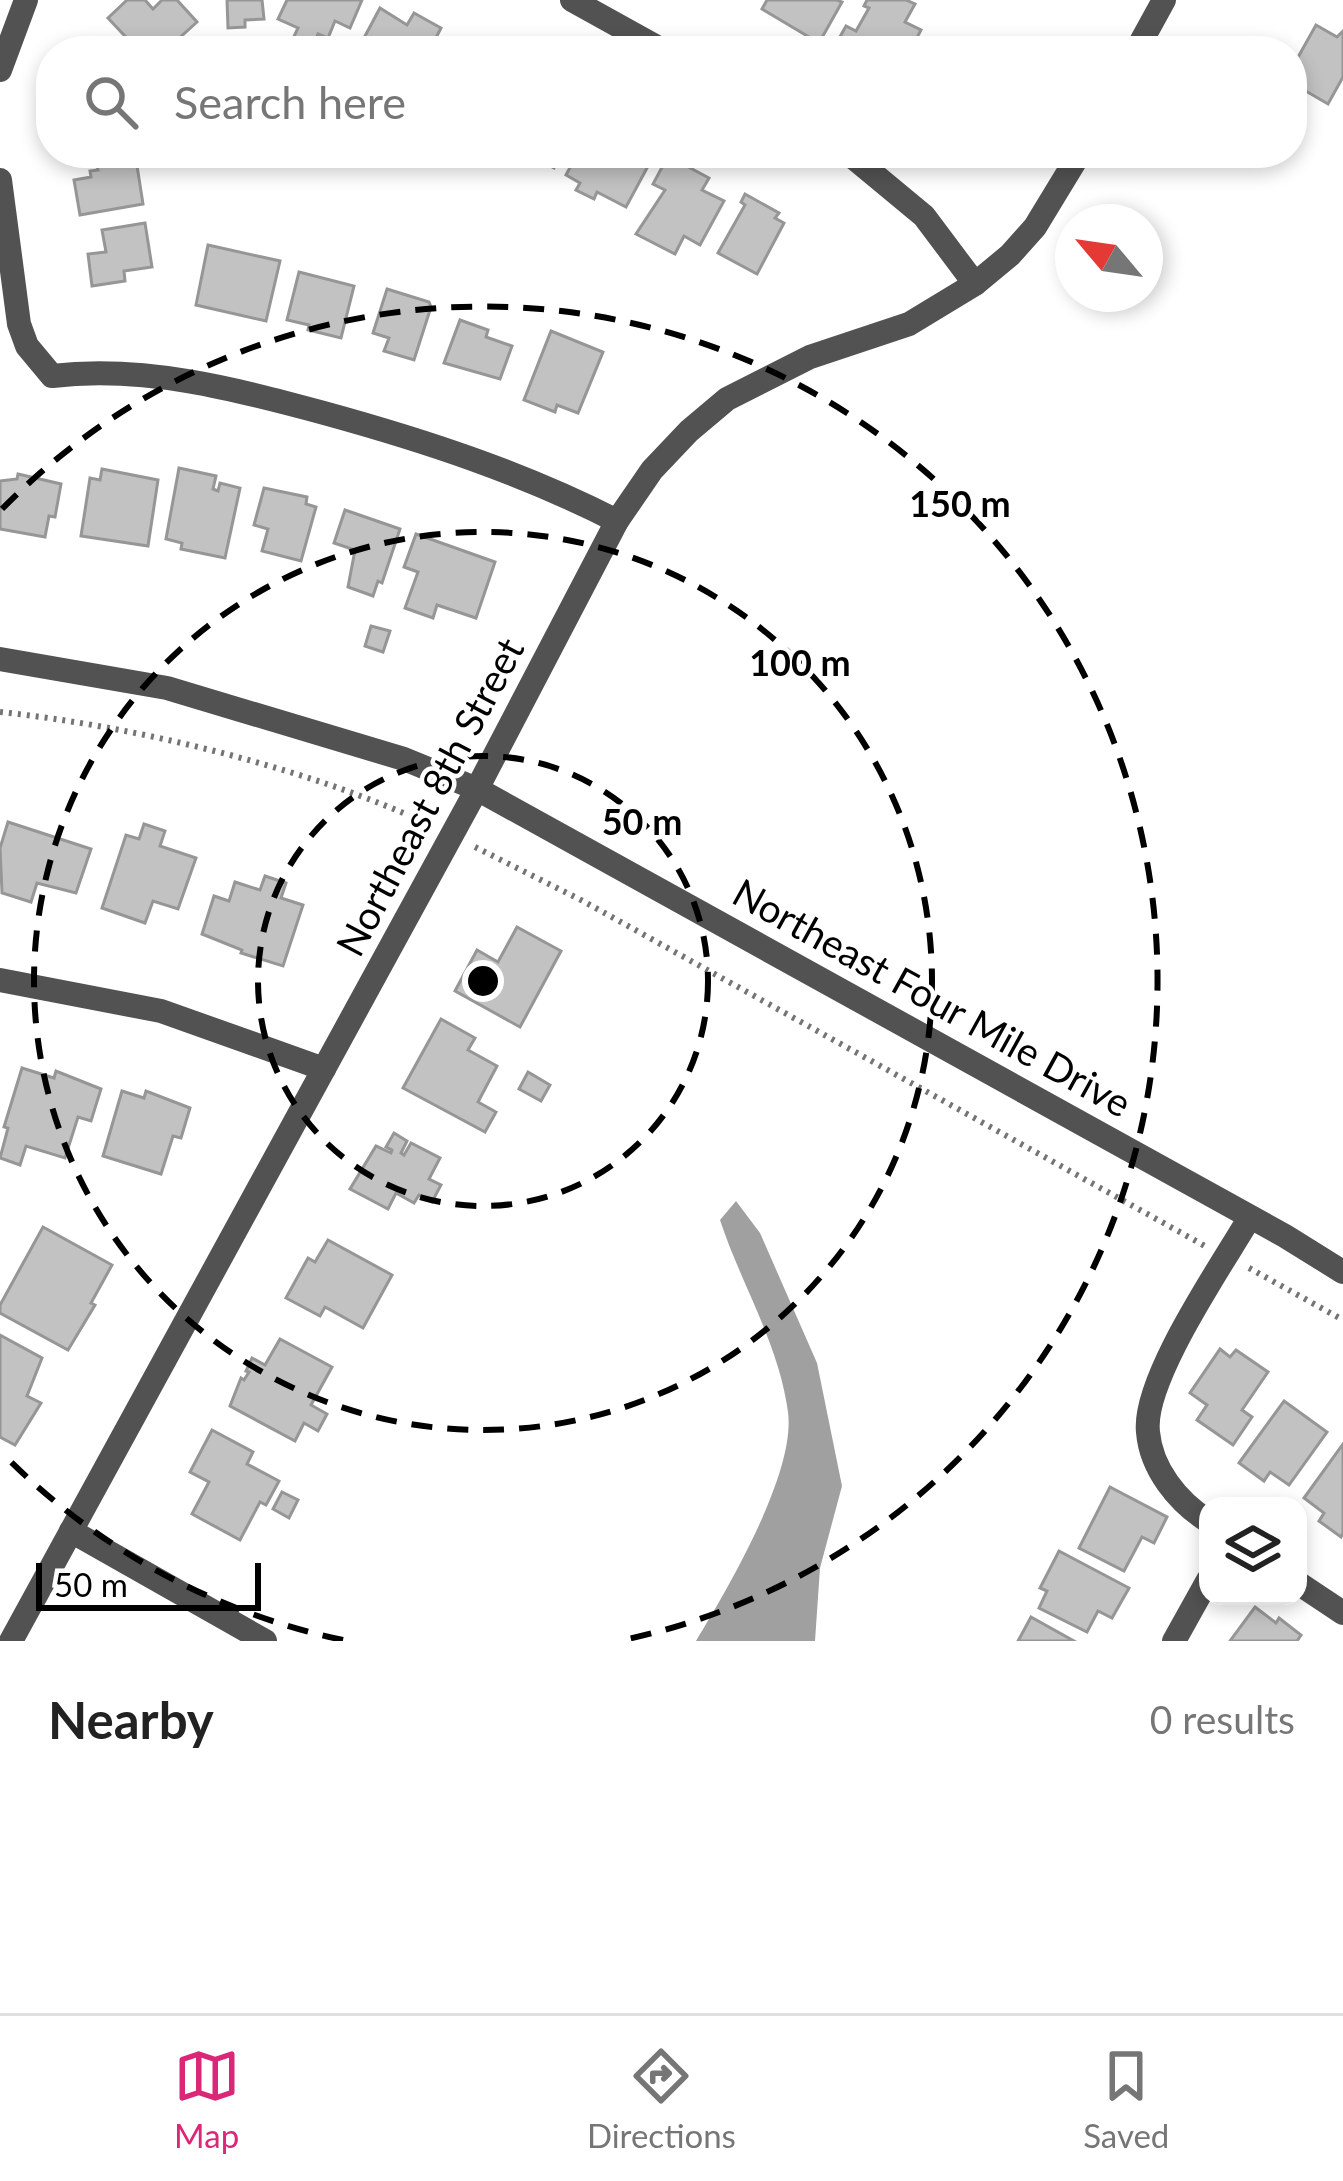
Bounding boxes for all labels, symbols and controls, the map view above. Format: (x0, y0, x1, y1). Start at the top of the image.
search box (36, 36, 1307, 168)
icon: search (78, 69, 144, 135)
text: Search here (174, 75, 406, 129)
north arrow (1055, 204, 1163, 312)
text: 150 m (909, 481, 1011, 525)
street label: Northeast 8th Street (326, 630, 532, 963)
text: 100 m (749, 640, 851, 684)
text: 50 m (602, 799, 682, 843)
street label: Northeast Four Mile Drive (726, 868, 1139, 1126)
centre of rings (462, 960, 504, 1002)
map controls (1199, 1497, 1307, 1605)
button: layers (1199, 1497, 1307, 1605)
scale bar (36, 1557, 261, 1610)
text: 50 m (54, 1564, 128, 1604)
text: Nearby (48, 1689, 214, 1750)
text: 0 results (1150, 1696, 1295, 1742)
tab: Map (174, 2043, 240, 2155)
tab: Directions (587, 2043, 736, 2155)
tab: Saved (1083, 2043, 1169, 2155)

